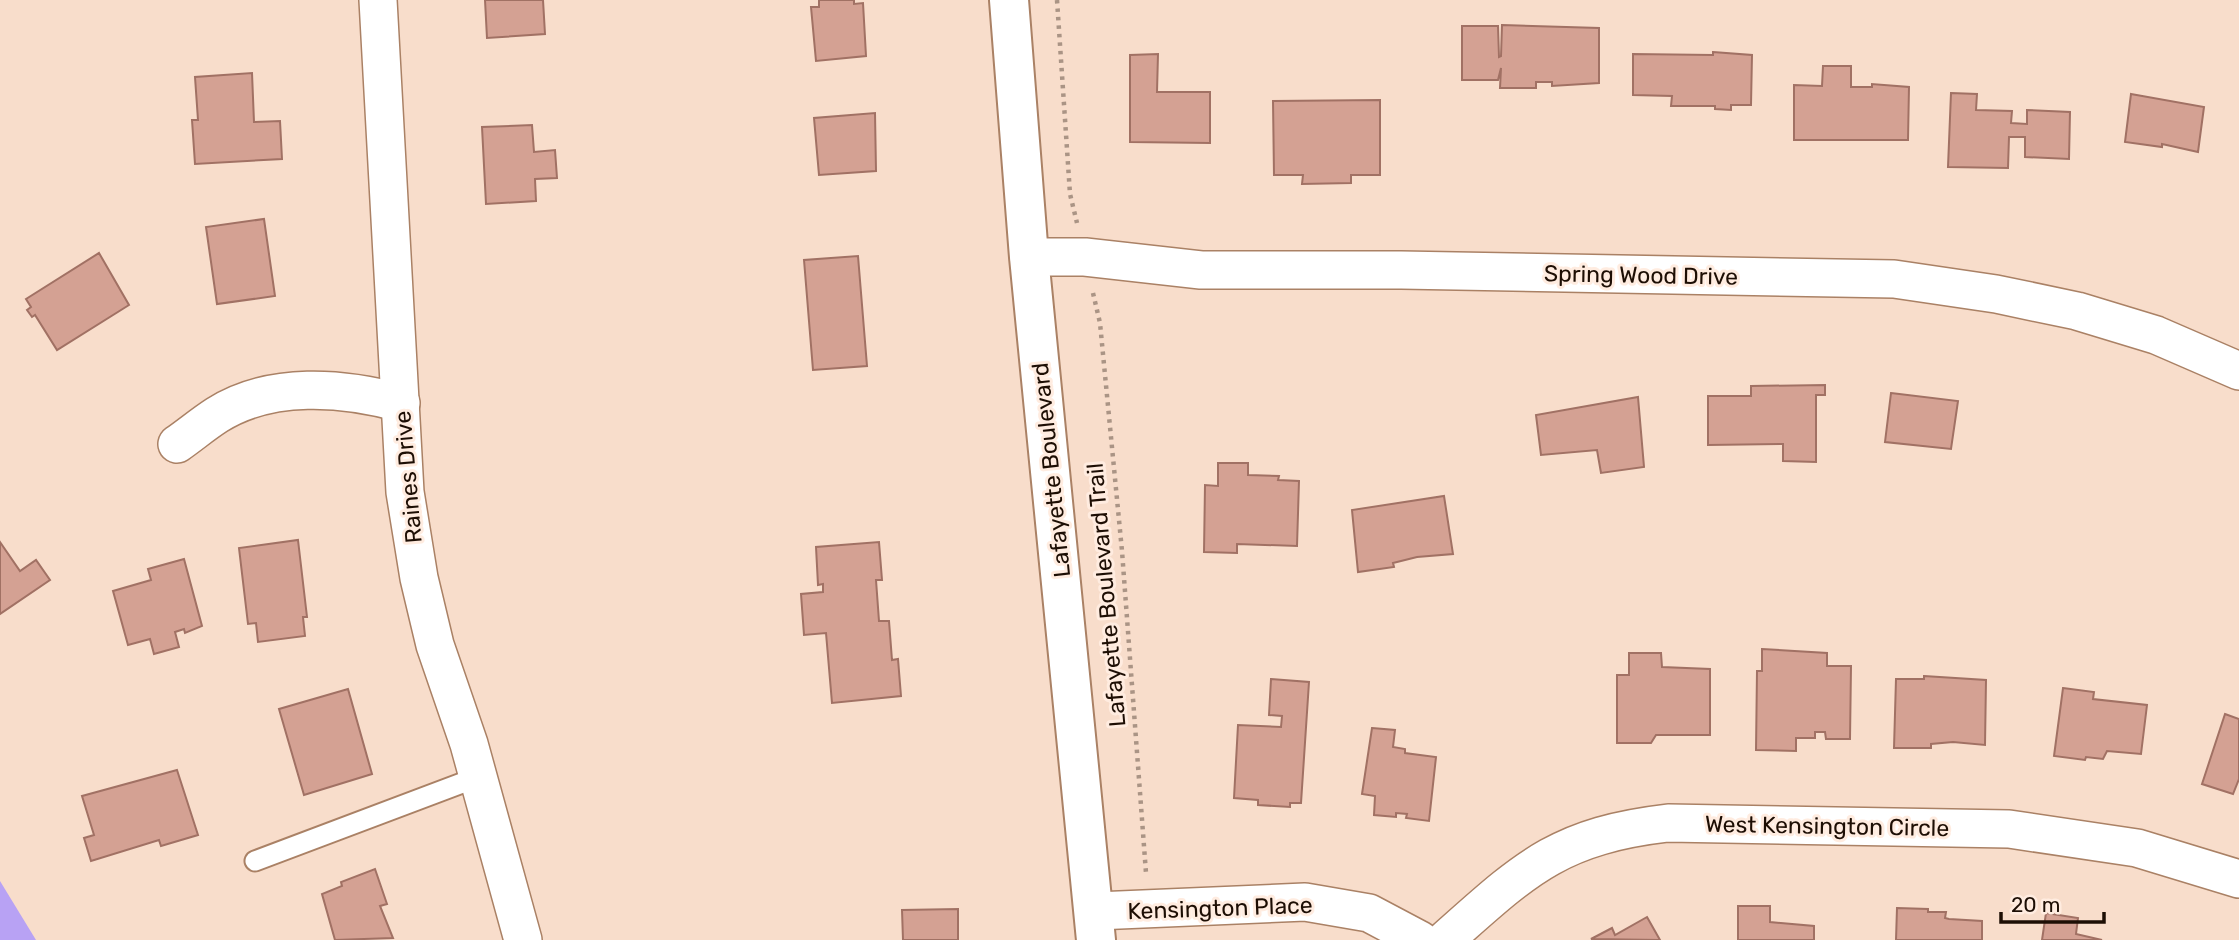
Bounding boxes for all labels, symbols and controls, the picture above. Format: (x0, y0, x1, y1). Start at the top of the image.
street label: Spring Wood Drive (1544, 259, 1738, 291)
street label: Lafayette Boulevard (1026, 361, 1076, 579)
street label: Raines Drive (388, 410, 428, 544)
street label: Lafayette Boulevard Trail (1081, 462, 1131, 728)
street label: West Kensington Circle (1705, 810, 1949, 842)
scale bar (2001, 880, 2104, 924)
street label: Kensington Place (1127, 891, 1313, 925)
text: 20 m (2011, 892, 2060, 917)

